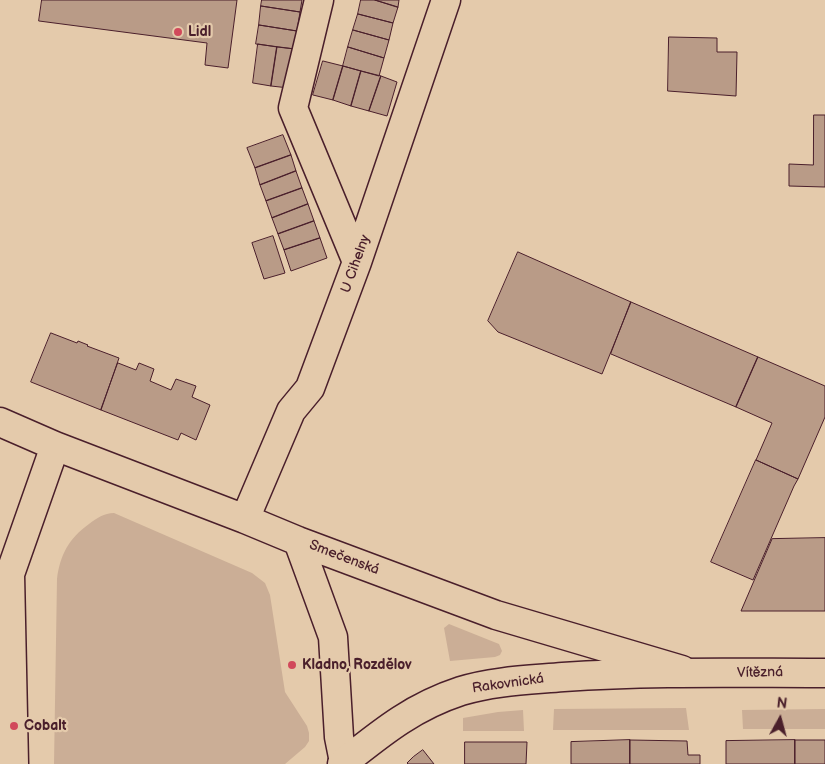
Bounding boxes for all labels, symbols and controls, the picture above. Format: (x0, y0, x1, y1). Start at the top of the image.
place label: Lidl (188, 24, 211, 40)
marker: Lidl (172, 26, 184, 38)
street label: U Cihelny (338, 233, 374, 295)
street label: Smečenská (307, 537, 381, 579)
place label: Kladno, Rozdělov (302, 657, 412, 673)
marker: Kladno, Rozdělov (286, 659, 298, 671)
street label: Vítězná (737, 664, 783, 682)
street label: Rakovnická (471, 671, 545, 697)
north arrow (755, 694, 805, 744)
text: N (776, 695, 788, 713)
place label: Cobalt (24, 718, 66, 734)
marker: Cobalt (8, 720, 20, 732)

